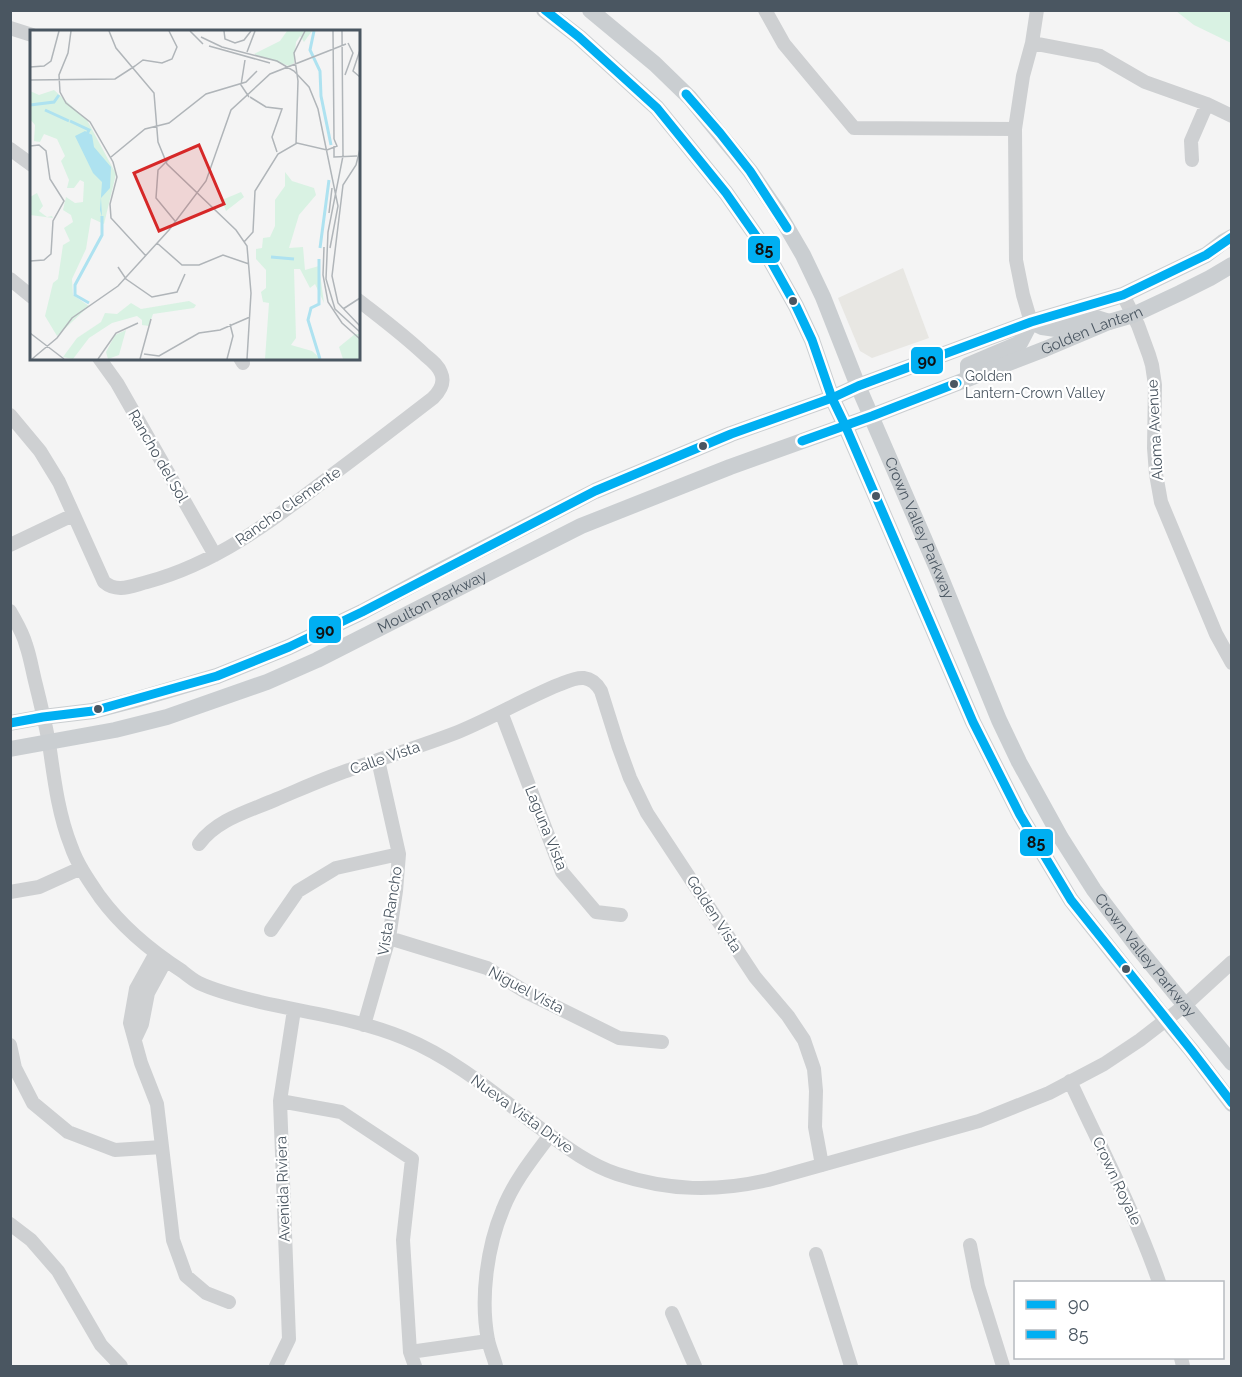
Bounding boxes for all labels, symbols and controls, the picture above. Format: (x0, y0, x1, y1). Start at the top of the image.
inset map (30, 30, 360, 360)
line badge: 85 (747, 235, 781, 264)
text: 85 (755, 240, 773, 259)
unlabelled marker (787, 295, 799, 307)
street label: Golden Lantern (1038, 303, 1146, 359)
line badge: 90 (910, 346, 944, 375)
text: 90 (917, 351, 937, 370)
place label: Golden Lantern-Crown Valley (965, 368, 1106, 401)
marker: Golden Lantern-Crown Valley (948, 378, 960, 390)
street label: Aloma Avenue (1143, 379, 1167, 481)
street label: Rancho del Sol (124, 406, 192, 506)
unlabelled marker (697, 440, 709, 452)
street label: Crown Valley Parkway (881, 454, 958, 602)
street label: Rancho Clemente (232, 463, 344, 549)
unlabelled marker (870, 490, 882, 502)
street label: Moulton Parkway (374, 566, 490, 637)
line badge: 90 (308, 615, 342, 644)
text: 90 (315, 621, 335, 640)
unlabelled marker (92, 703, 104, 715)
street label: Calle Vista (348, 738, 422, 778)
street label: Laguna Vista (521, 783, 571, 873)
line badge: 85 (1019, 828, 1054, 857)
text: 85 (1027, 833, 1045, 852)
street label: Vista Rancho (374, 865, 406, 957)
street label: Golden Vista (683, 872, 745, 956)
street label: Crown Valley Parkway (1091, 890, 1200, 1021)
street label: Niguel Vista (485, 963, 567, 1017)
unlabelled marker (1120, 963, 1132, 975)
street label: Nueva Vista Drive (467, 1071, 577, 1157)
street label: Crown Royale (1089, 1134, 1146, 1228)
street label: Avenida Riviera (272, 1136, 294, 1242)
legend (1014, 1281, 1224, 1359)
text: 90 (1068, 1294, 1090, 1315)
text: 85 (1068, 1324, 1089, 1345)

